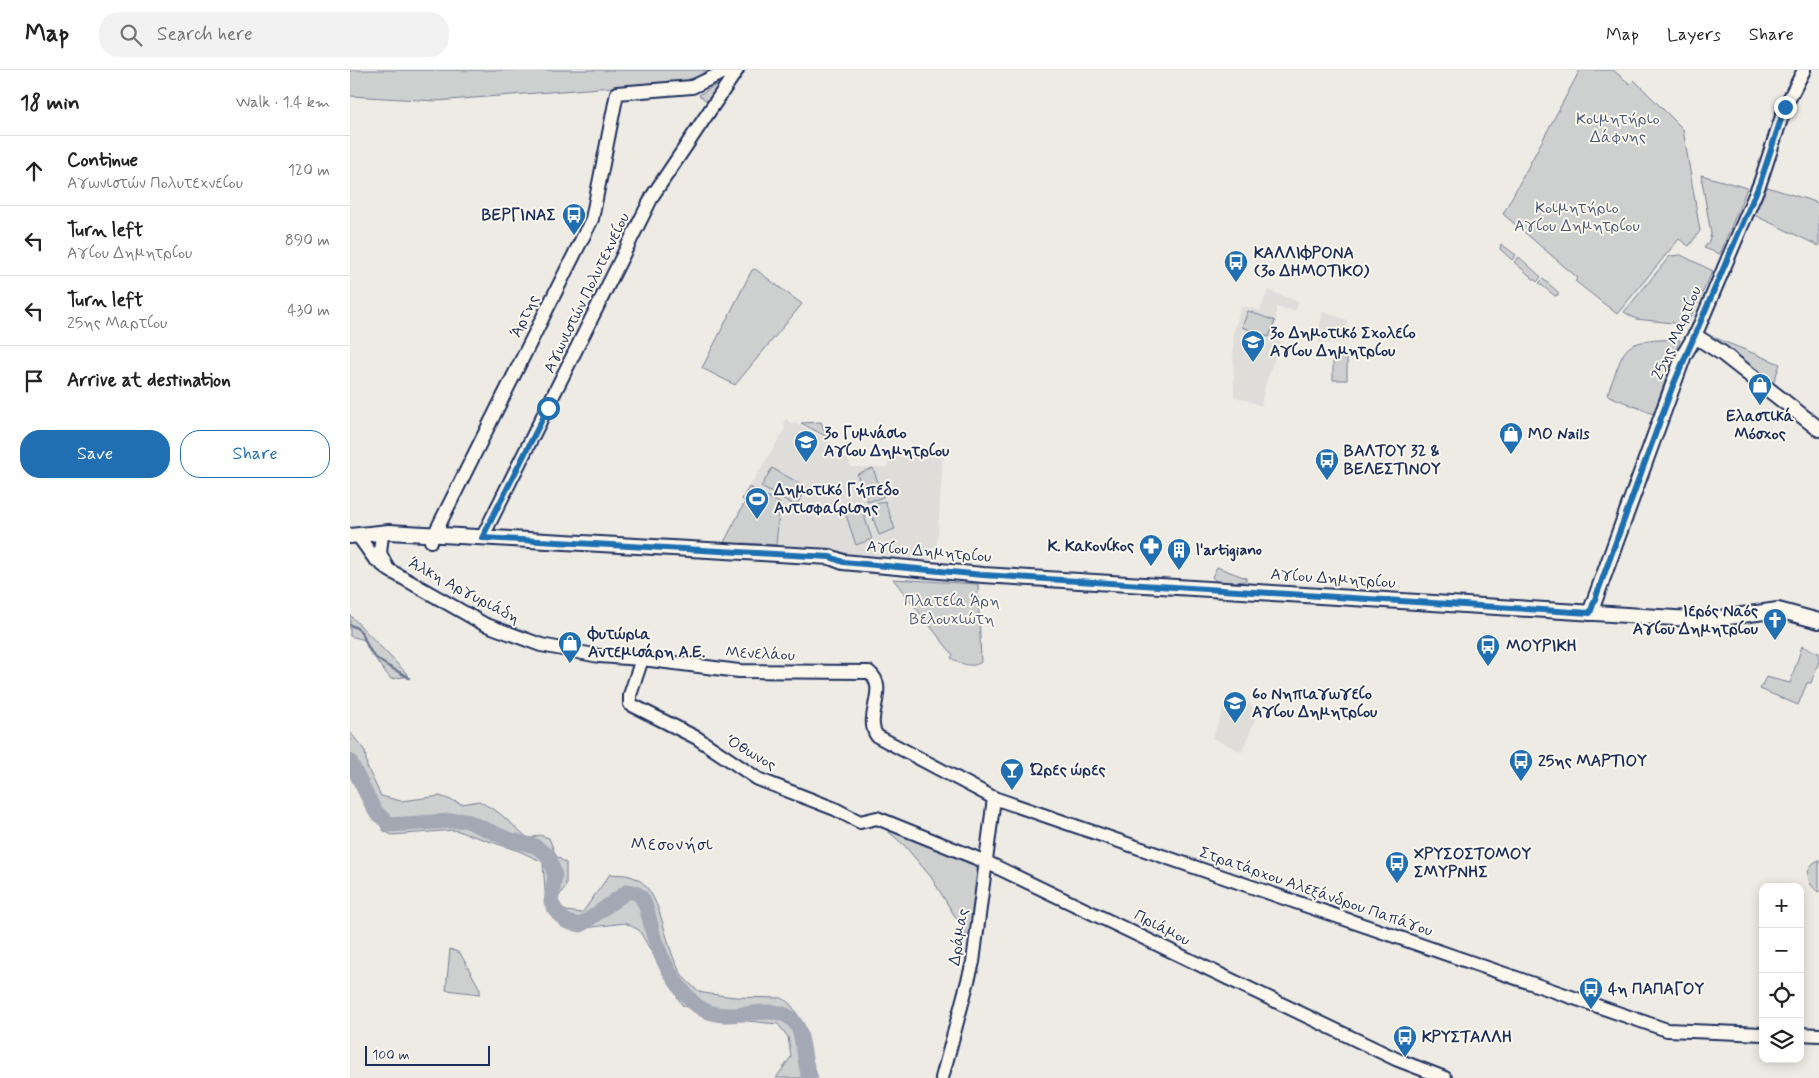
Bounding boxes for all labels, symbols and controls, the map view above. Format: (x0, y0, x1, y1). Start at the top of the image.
search box (99, 12, 449, 57)
text: Map (25, 19, 69, 50)
icon: search (117, 21, 145, 49)
text: Search here (157, 22, 253, 47)
text: Map (1606, 23, 1639, 47)
text: Layers (1667, 23, 1721, 47)
text: Share (1749, 23, 1794, 47)
text: 18 min (20, 89, 80, 117)
text: Walk · 1.4 km (236, 92, 330, 113)
route end (1774, 96, 1797, 119)
park label: Κοιμητήριο Δάφνης (1576, 109, 1660, 148)
text: Continue (67, 148, 138, 173)
icon: ahead (20, 157, 48, 185)
text: 120 m (288, 160, 330, 181)
text: Αγωνιστών Πολυτεχνείου (67, 173, 243, 194)
park label: Κοιμητήριο Αγίου Δημητρίου (1514, 198, 1640, 237)
bus stop icon: ΒΕΡΓΙΝΑΣ (561, 202, 587, 236)
place label: ΒΕΡΓΙΝΑΣ (482, 205, 556, 226)
street label: Αγωνιστών Πολυτεχνείου (539, 209, 635, 377)
text: Turn left (67, 218, 143, 243)
icon: left (20, 227, 48, 255)
text: 890 m (285, 230, 330, 251)
text: Αγίου Δημητρίου (67, 243, 192, 264)
place label: ΚΑΛΛΙΦΡΟΝΑ (3ο ΔΗΜΟΤΙΚΟ) (1254, 243, 1370, 282)
bus stop icon: ΚΑΛΛΙΦΡΟΝΑ (3ο ΔΗΜΟΤΙΚΟ) (1223, 249, 1249, 283)
street label: 25ης Μαρτίου (1647, 283, 1707, 383)
text: Turn left (67, 288, 143, 313)
street label: Άρτης (506, 291, 544, 341)
icon: left (20, 297, 48, 325)
text: 430 m (287, 300, 330, 321)
text: 25ης Μαρτίου (67, 313, 167, 334)
place label: 3ο Δημοτικό Σχολείο Αγίου Δημητρίου (1270, 323, 1416, 362)
school or university icon: 3ο Δημοτικό Σχολείο Αγίου Δημητρίου (1240, 329, 1266, 363)
icon: arrive (20, 367, 48, 395)
text: Arrive at destination (67, 368, 231, 393)
shop icon: Ελαστικά Μόσχος (1747, 372, 1773, 406)
route start (537, 397, 560, 420)
place label: Ελαστικά Μόσχος (1726, 406, 1795, 445)
shop icon: MO Nails (1498, 421, 1524, 455)
place label: 3ο Γυμνάσιο Αγίου Δημητρίου (824, 423, 950, 462)
place label: MO Nails (1528, 424, 1590, 445)
school or university icon: 3ο Γυμνάσιο Αγίου Δημητρίου (793, 429, 819, 463)
button: Save (20, 430, 170, 478)
button: Share (180, 430, 330, 478)
place label: ΒΑΛΤΟΥ 32 & ΒΕΛΕΣΤΙΝΟΥ (1344, 441, 1441, 480)
bus stop icon: ΒΑΛΤΟΥ 32 & ΒΕΛΕΣΤΙΝΟΥ (1314, 447, 1340, 481)
place label: Δημοτικό Γήπεδο Αντισφαίρισης (773, 480, 899, 519)
sports icon: Δημοτικό Γήπεδο Αντισφαίρισης (744, 486, 770, 520)
pharmacy icon: Κ. Κακονίκος (1138, 533, 1164, 567)
street label: Αγίου Δημητρίου (866, 536, 992, 568)
place label: Κ. Κακονίκος (1048, 536, 1134, 557)
building icon: l'artigiano (1166, 537, 1192, 571)
place label: l'artigiano (1196, 540, 1262, 562)
street label: Άλκη Αργυριάδη (405, 553, 523, 629)
street label: Αγίου Δημητρίου (1270, 564, 1396, 594)
park label: Πλατεία Άρη Βελουχιώτη (904, 591, 1000, 630)
place label: Ιερός Ναός Αγίου Δημητρίου (1633, 601, 1759, 640)
church icon: Ιερός Ναός Αγίου Δημητρίου (1762, 607, 1788, 641)
place label: Φυτώρια Αντεμισάρη Α.Ε. (587, 624, 705, 663)
shop icon: Φυτώρια Αντεμισάρη Α.Ε. (557, 630, 583, 664)
bus stop icon: ΜΟΥΡΙΚΗ (1475, 633, 1501, 667)
place label: ΜΟΥΡΙΚΗ (1506, 636, 1577, 657)
street label: Μενελάου (725, 642, 795, 666)
place label: 6o Νηπιαγωγείο Αγίου Δημητρίου (1252, 684, 1378, 723)
school or university icon: 6o Νηπιαγωγείο Αγίου Δημητρίου (1222, 690, 1248, 724)
street label: Όθωνος (722, 730, 780, 776)
bus stop icon: 25ης ΜΑΡΤΙΟΥ (1508, 748, 1534, 782)
place label: 25ης ΜΑΡΤΙΟΥ (1538, 751, 1647, 772)
bar icon: Ώρες ώρες (999, 757, 1025, 791)
place label: Ώρες ώρες (1029, 760, 1106, 781)
district label: Μεσονήσι (630, 833, 714, 857)
street label: Στρατάρχου Αλεξάνδρου Παπάγου (1197, 842, 1435, 942)
place label: ΧΡΥΣΟΣΤΟΜΟΥ ΣΜΥΡΝΗΣ (1414, 844, 1532, 883)
bus stop icon: ΧΡΥΣΟΣΤΟΜΟΥ ΣΜΥΡΝΗΣ (1384, 850, 1410, 884)
map controls (1759, 883, 1804, 1063)
button: + (1759, 883, 1804, 928)
street label: Πριάμου (1130, 905, 1194, 951)
street label: Δράμας (944, 907, 974, 967)
button: − (1759, 928, 1804, 973)
button: locate (1759, 973, 1804, 1018)
bus stop icon: 4η ΠΑΠΑΓΟΥ (1578, 976, 1604, 1010)
place label: 4η ΠΑΠΑΓΟΥ (1608, 979, 1705, 1000)
button: layers (1759, 1018, 1804, 1063)
bus stop icon: ΚΡΥΣΤΑΛΛΗ (1392, 1024, 1418, 1058)
place label: ΚΡΥΣΤΑΛΛΗ (1422, 1027, 1512, 1048)
scale bar (365, 1043, 490, 1066)
text: 100 m (372, 1046, 410, 1064)

